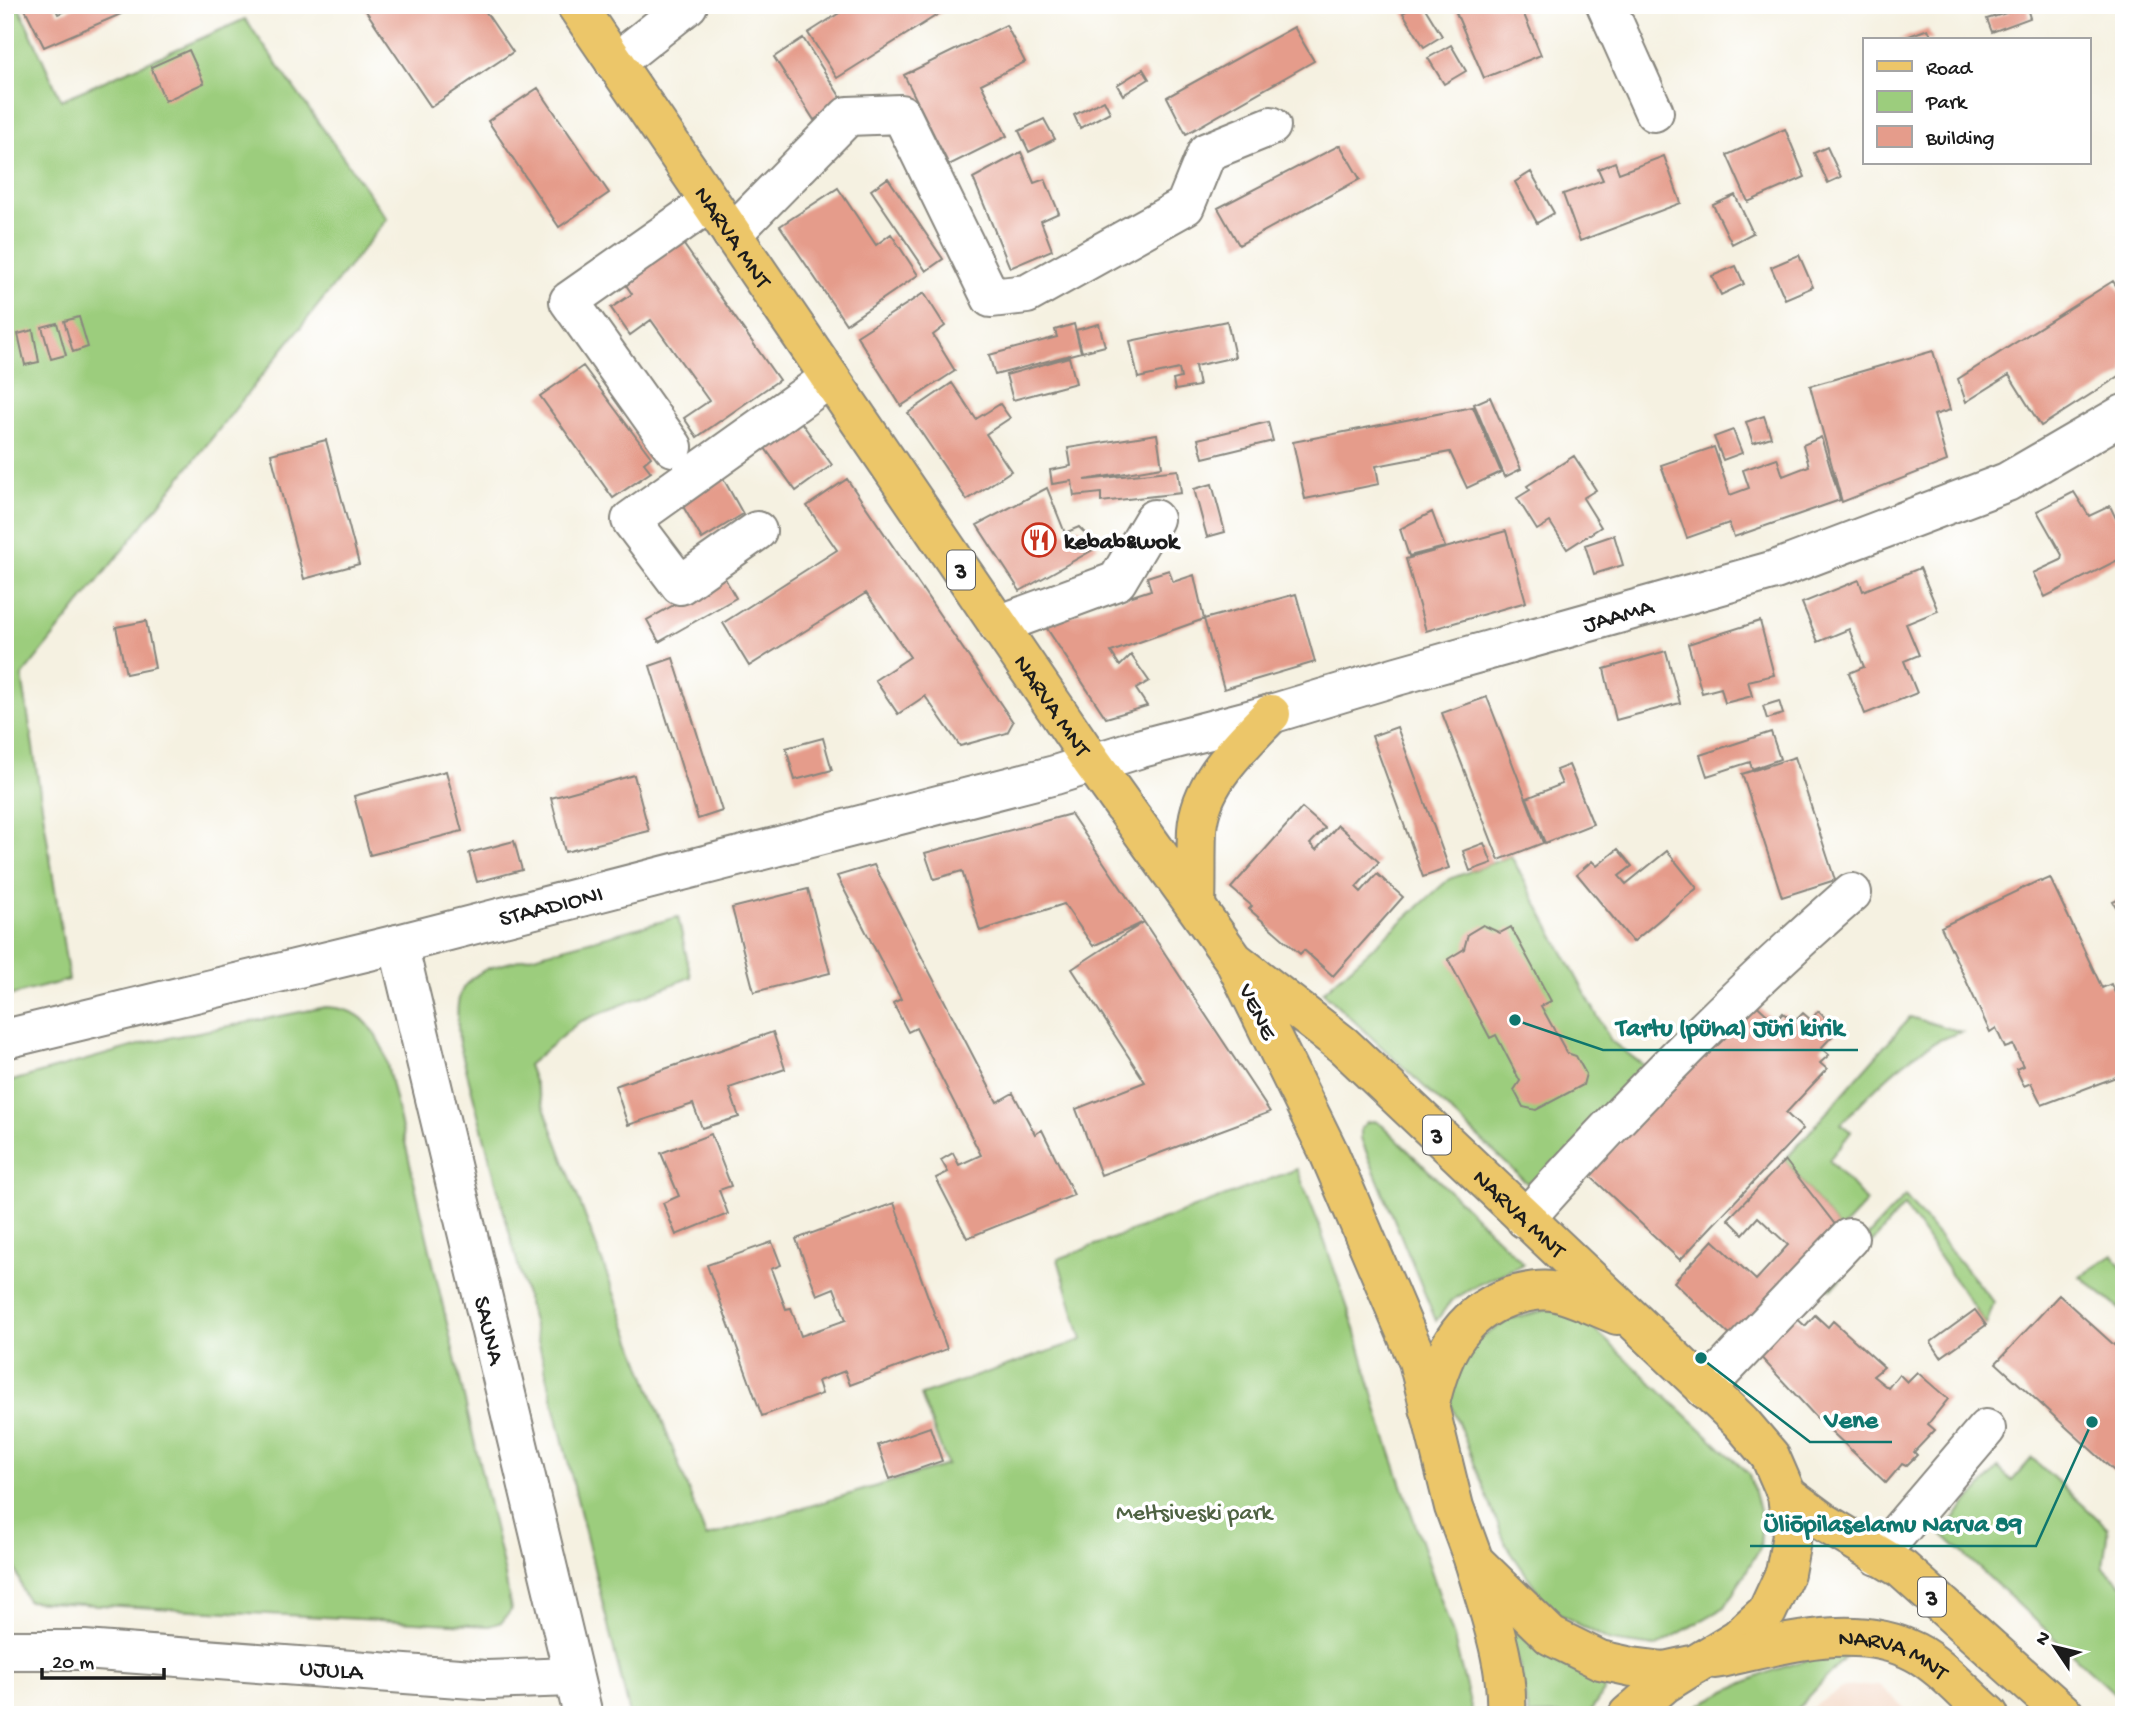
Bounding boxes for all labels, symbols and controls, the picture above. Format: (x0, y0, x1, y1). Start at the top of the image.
legend (1863, 38, 2090, 164)
text: Road (1926, 58, 1974, 83)
text: Park (1925, 92, 1969, 117)
text: Building (1925, 128, 1995, 153)
street label: NARVA MNT (686, 182, 777, 296)
restaurant icon: kebab&wok (1020, 521, 1058, 559)
place label: kebab&wok (1064, 529, 1182, 558)
road number: 3 (947, 550, 975, 590)
street label: JAAMA (1580, 593, 1659, 641)
street label: NARVA MNT (1005, 650, 1096, 765)
street label: STAADIONI (497, 881, 607, 935)
street label: VENE (1229, 979, 1282, 1046)
callout: Tartu (püha) Jüri kirik (1603, 1003, 1858, 1050)
text: Tartu (püha) Jüri kirik (1614, 1015, 1847, 1046)
road number: 3 (1423, 1116, 1451, 1154)
street label: NARVA MNT (1465, 1165, 1572, 1267)
street label: SAUNA (465, 1294, 510, 1370)
callout: Vene (1810, 1395, 1892, 1442)
text: Vene (1823, 1407, 1879, 1438)
callout: Üliõpilaselamu Narva 89 (1750, 1499, 2036, 1546)
park label: Meltsiveski park (1116, 1500, 1274, 1529)
text: Üliõpilaselamu Narva 89 (1764, 1511, 2022, 1542)
road number: 3 (1918, 1578, 1946, 1616)
north arrow (2021, 1612, 2090, 1682)
street label: NARVA MNT (1838, 1626, 1954, 1689)
text: N (2031, 1628, 2057, 1651)
scale bar (42, 1636, 164, 1680)
text: 20 m (52, 1652, 94, 1677)
street label: UJULA (298, 1655, 366, 1689)

